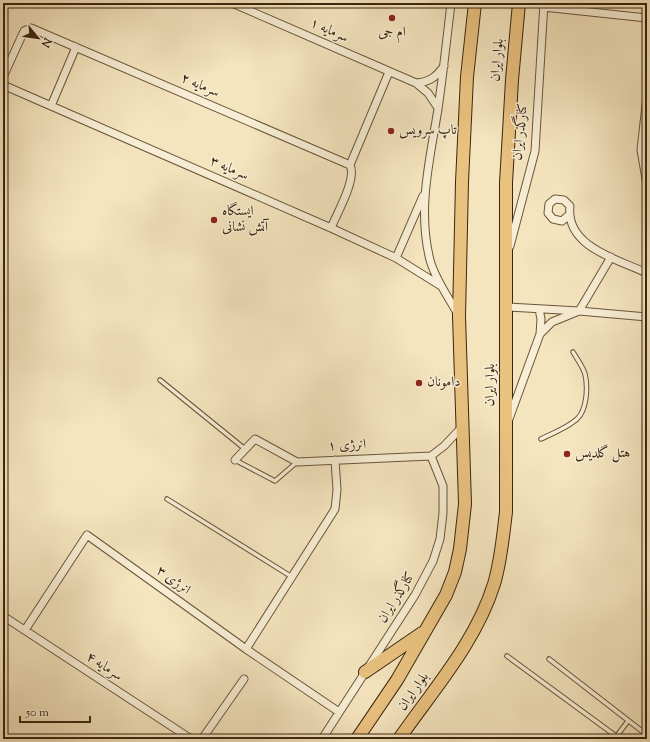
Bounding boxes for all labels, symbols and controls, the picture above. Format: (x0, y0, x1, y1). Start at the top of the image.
marker: ام جی (387, 13, 397, 23)
street label: سرمایه ۱ (306, 14, 352, 48)
north arrow (18, 18, 58, 58)
place label: ام جی (378, 23, 406, 44)
text: N (37, 34, 55, 50)
street label: بلوار ایران (486, 37, 510, 82)
street label: سرمایه ۲ (178, 69, 223, 103)
street label: کنارگذر ایران (506, 102, 534, 161)
place label: تاپ سرویس (399, 121, 457, 141)
marker: تاپ سرویس (386, 126, 396, 136)
street label: سرمایه ۳ (207, 152, 252, 186)
place label: ایستگاه آتش نشانی (222, 201, 270, 238)
marker: ایستگاه آتش نشانی (209, 215, 219, 225)
street label: بلوار ایران (481, 363, 501, 407)
place label: دامونان (427, 373, 461, 393)
marker: دامونان (414, 378, 424, 388)
street label: انرژی ۱ (327, 435, 367, 457)
place label: هتل گلدیس (575, 444, 630, 464)
marker: هتل گلدیس (562, 449, 572, 459)
street label: انرژی ۳ (152, 562, 194, 600)
street label: کنارگذر ایران (372, 567, 421, 627)
street label: سرمایه ۴ (82, 648, 127, 686)
street label: بلوار ایران (393, 668, 435, 715)
scale bar (20, 698, 90, 724)
text: 50 m (25, 704, 49, 722)

